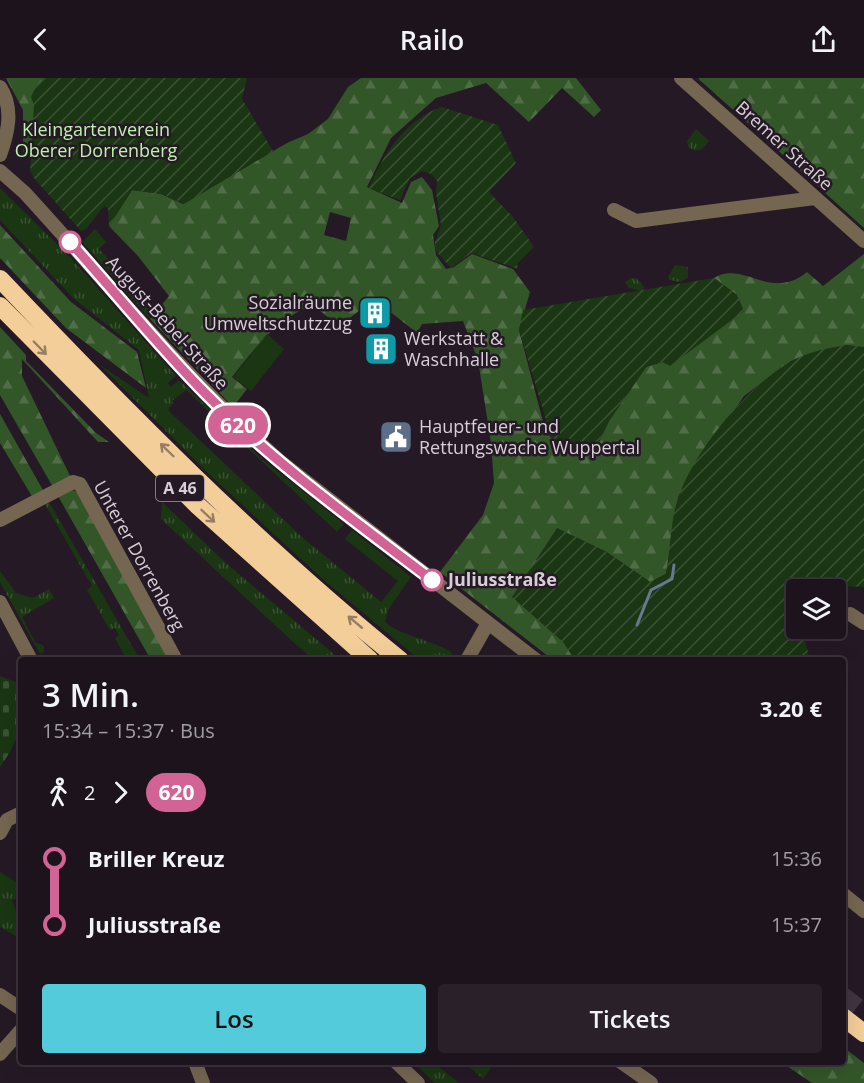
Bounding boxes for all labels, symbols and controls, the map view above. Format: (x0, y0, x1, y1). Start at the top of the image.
text: Railo (400, 21, 464, 58)
icon: back (24, 23, 57, 56)
icon: share (807, 23, 840, 56)
street label: Bremer Straße (731, 95, 838, 195)
park label: Kleingartenverein Oberer Dorrenberg (15, 117, 178, 162)
unlabelled marker (59, 231, 81, 253)
street label: August-Bebel-Straße (101, 250, 234, 394)
place label: Sozialräume Umweltschutzzug (204, 290, 352, 335)
building icon: Sozialräume Umweltschutzzug (357, 295, 393, 331)
place label: Werkstatt & Waschhalle (404, 326, 504, 371)
building icon: Werkstatt & Waschhalle (363, 331, 399, 367)
one-way arrow (33, 341, 48, 356)
line badge: 620 (204, 406, 272, 444)
text: 620 (220, 411, 256, 439)
place label: Hauptfeuer- und Rettungswache Wuppertal (419, 414, 640, 459)
public building icon: Hauptfeuer- und Rettungswache Wuppertal (378, 419, 414, 455)
one-way arrow (160, 442, 175, 457)
road number: A 46 (156, 475, 204, 501)
street label: Unterer Dorrenberg (89, 476, 191, 635)
one-way arrow (201, 508, 216, 523)
place label: Juliusstraße (446, 567, 557, 591)
marker: Juliusstraße (421, 569, 443, 591)
map controls (786, 579, 846, 639)
button: layers (786, 579, 846, 639)
one-way arrow (348, 615, 363, 629)
text: 3 Min. (42, 672, 139, 717)
text: 3.20 € (760, 693, 822, 723)
text: 15:34 – 15:37 · Bus (42, 717, 215, 744)
icon: walk (42, 776, 75, 809)
icon: forward (104, 776, 137, 809)
text: 620 (158, 778, 194, 806)
text: 2 (84, 779, 95, 806)
text: Briller Kreuz (88, 843, 224, 873)
text: 15:36 (771, 845, 822, 872)
text: Juliusstraße (88, 909, 221, 939)
text: 15:37 (771, 911, 822, 938)
button: Los (42, 984, 426, 1053)
button: Tickets (438, 984, 822, 1053)

